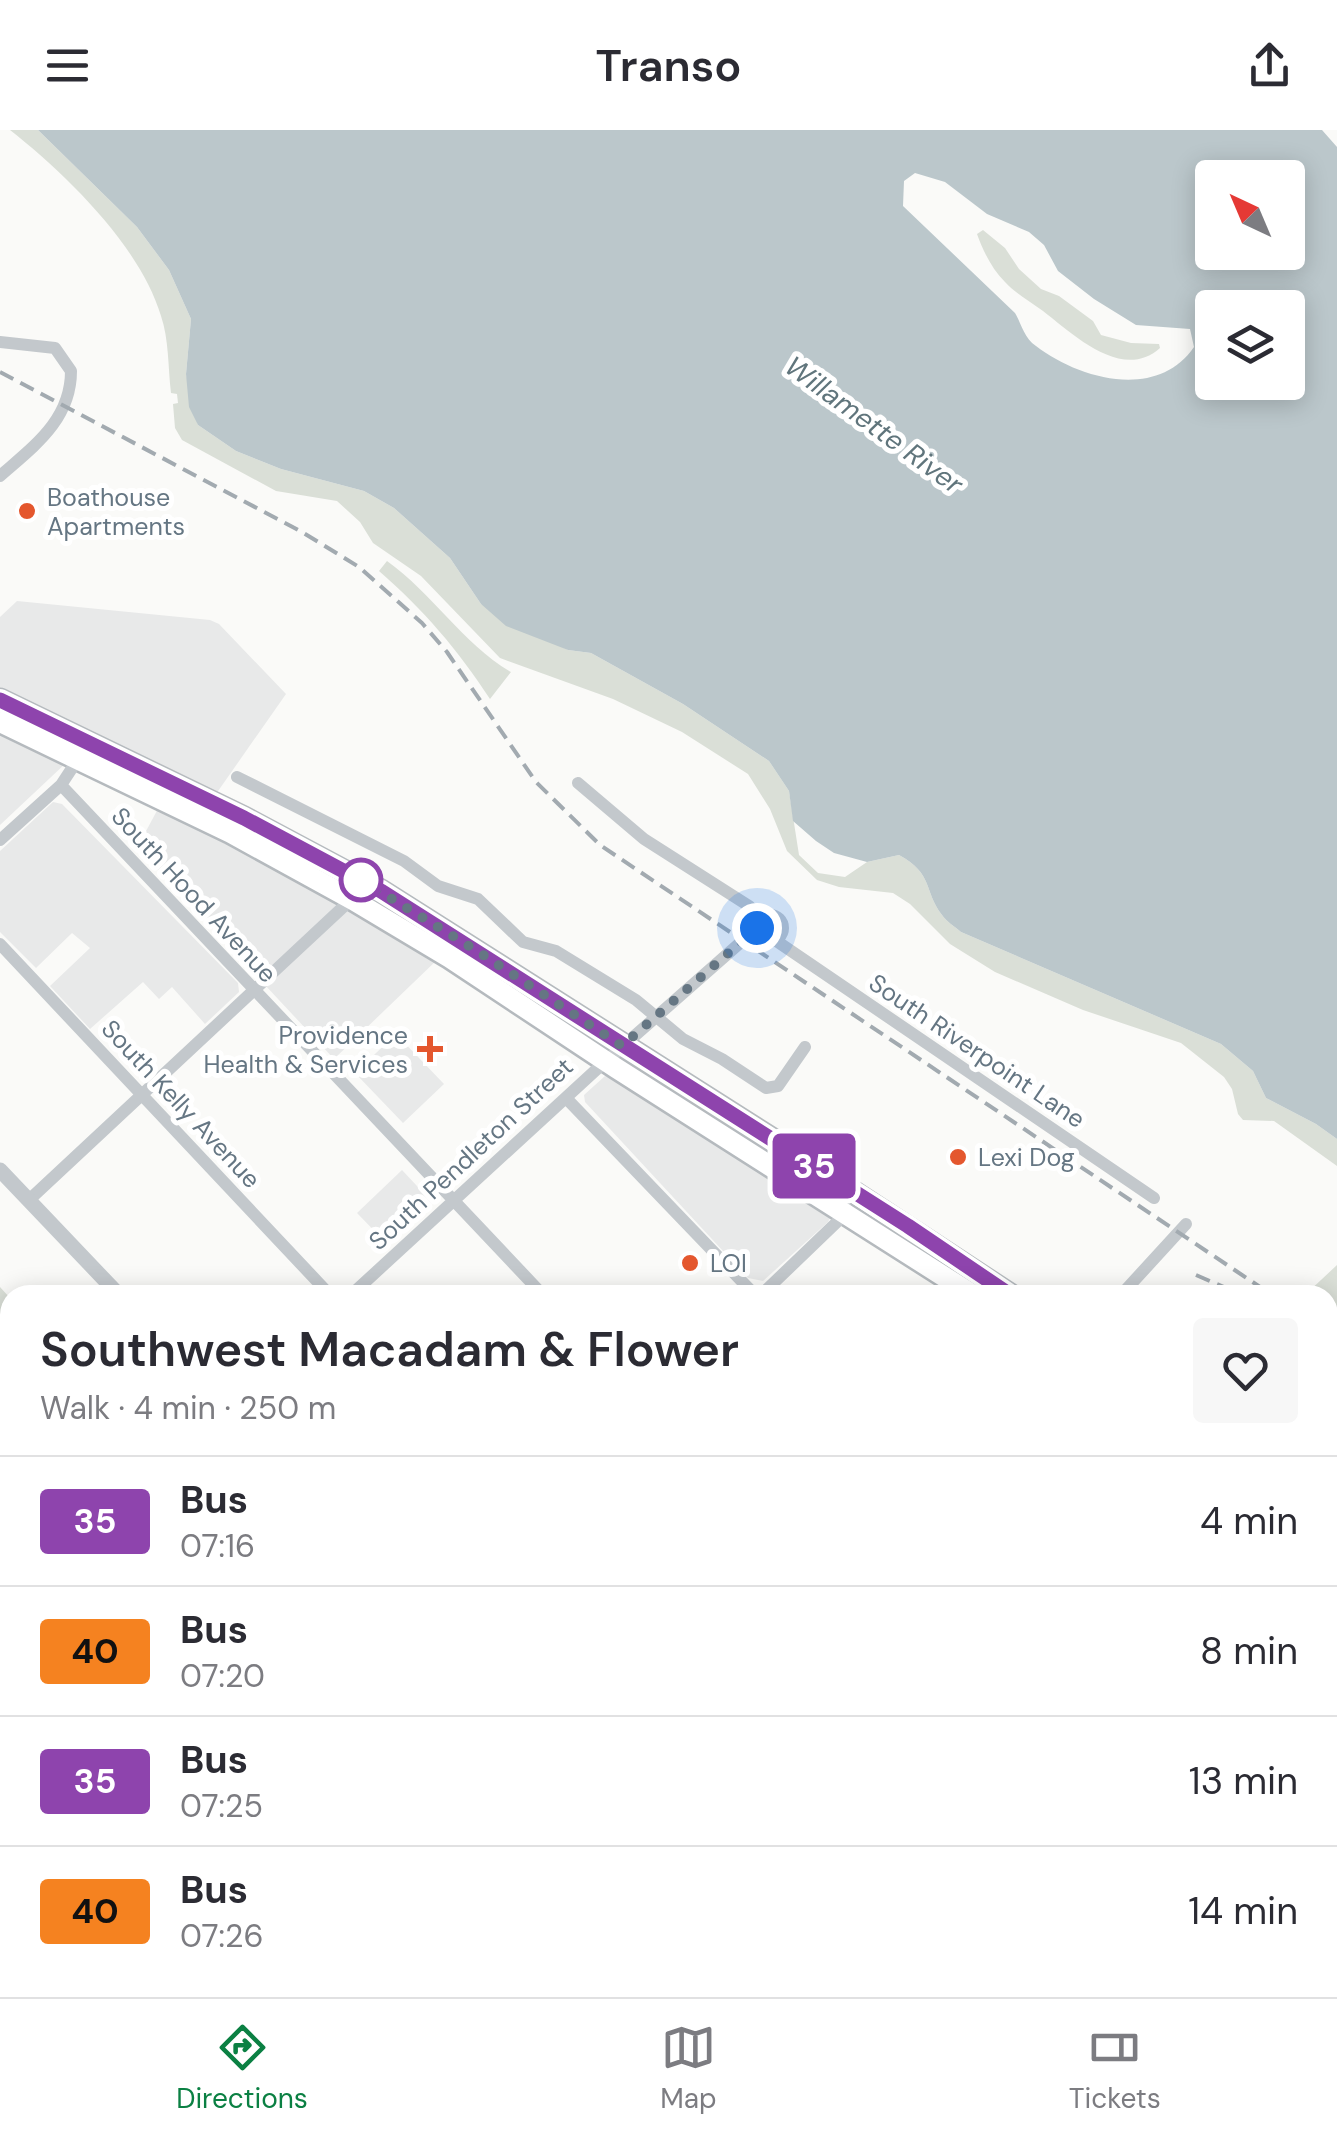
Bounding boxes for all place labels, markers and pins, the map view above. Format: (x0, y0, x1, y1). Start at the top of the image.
place label: Boathouse Apartments (47, 481, 185, 543)
marker: Boathouse Apartments (16, 500, 38, 522)
unlabelled marker (340, 859, 382, 901)
place label: Providence Health & Services (204, 1019, 408, 1081)
marker: Providence Health & Services (417, 1036, 443, 1062)
place label: Lexi Dog (978, 1141, 1075, 1174)
marker: Lexi Dog (947, 1146, 969, 1168)
place label: LOI (710, 1247, 747, 1280)
marker: LOI (679, 1252, 701, 1274)

